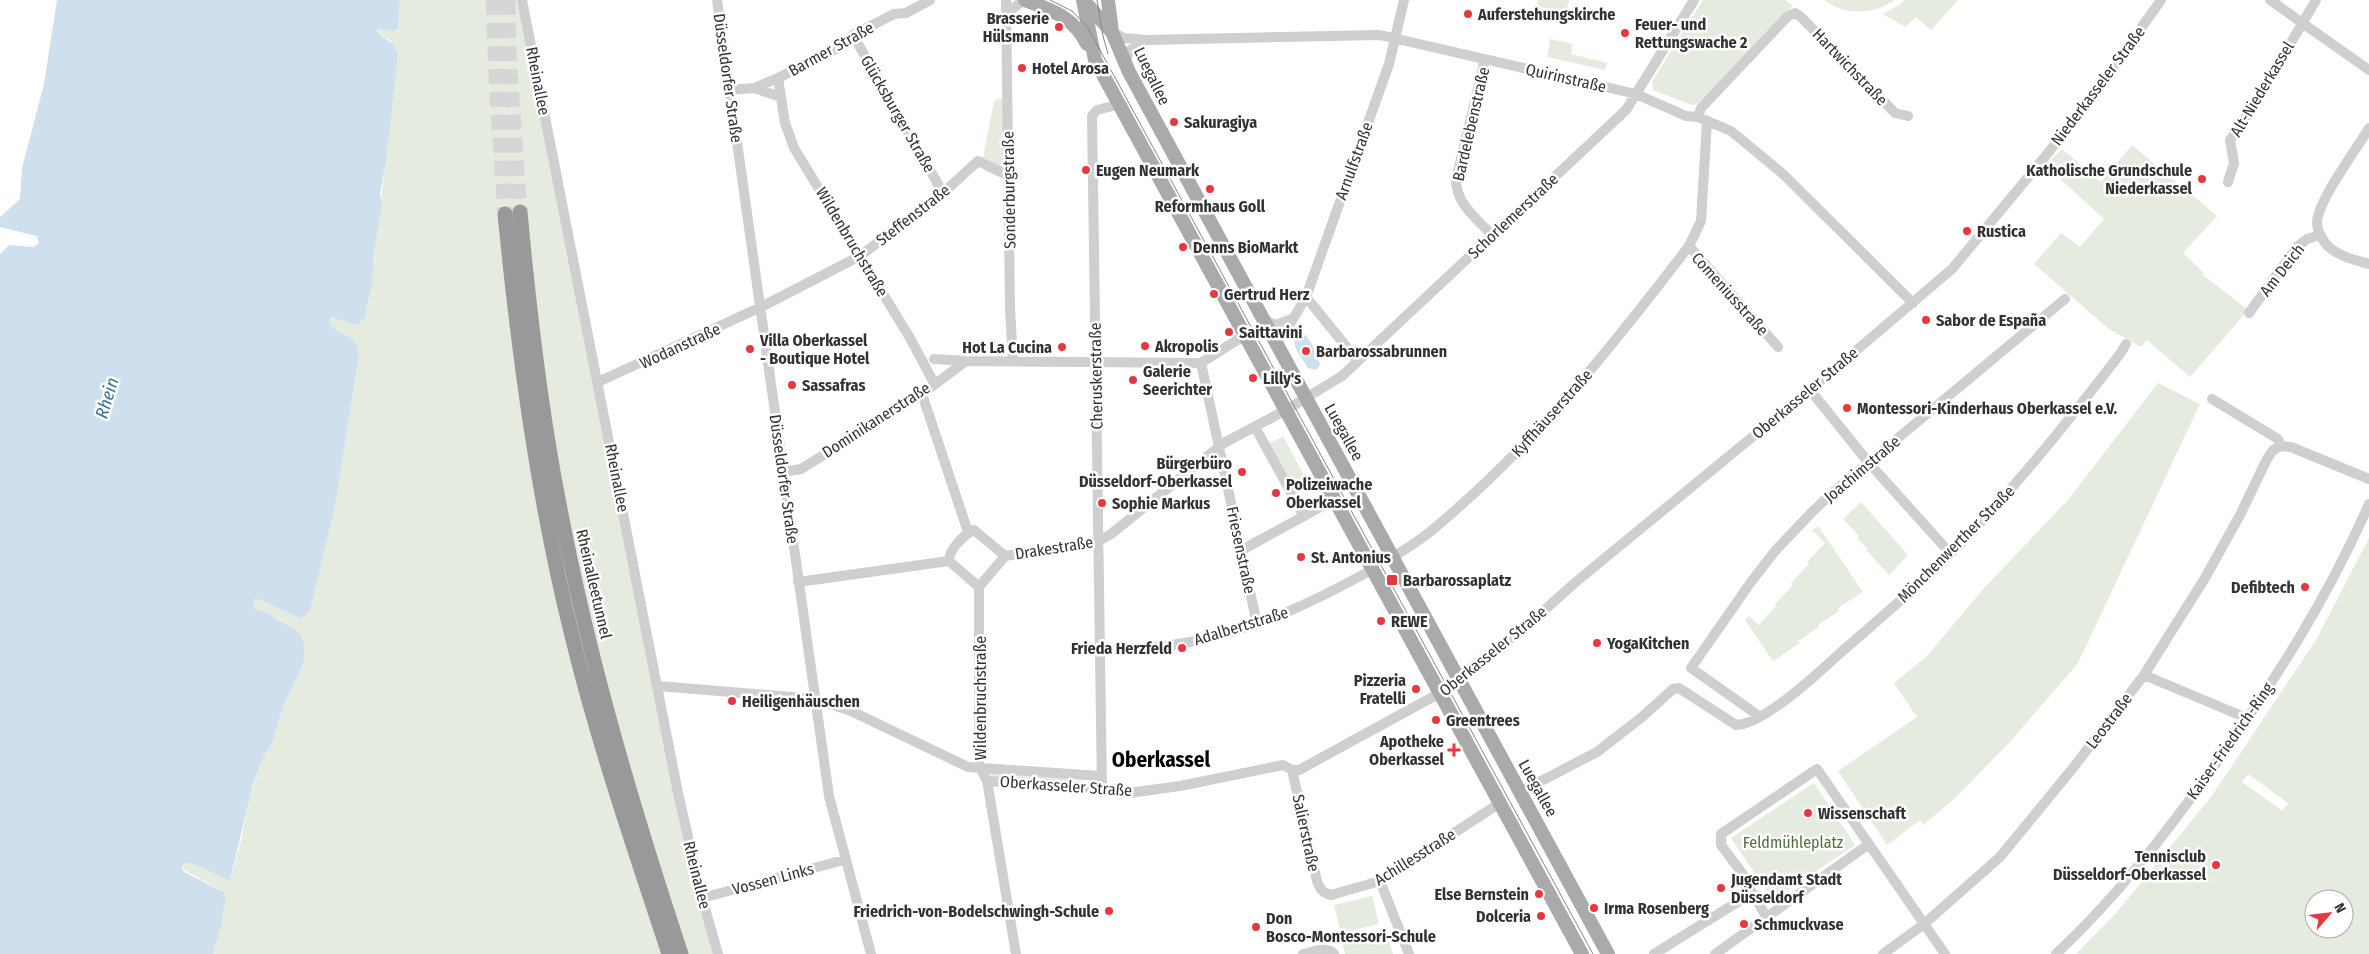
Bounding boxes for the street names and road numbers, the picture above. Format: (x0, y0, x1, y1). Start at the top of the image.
street label: Düsseldorfer Straße (710, 12, 746, 144)
street label: Barmer Straße (785, 18, 877, 80)
street label: Niederkasseler Straße (2047, 23, 2149, 149)
street label: Hartwichstraße (1809, 25, 1891, 109)
street label: Alt-Niederkassel (2226, 38, 2298, 140)
street label: Luegallee (1130, 44, 1174, 108)
street label: Rheinallee (522, 45, 554, 117)
street label: Glücksburger Straße (857, 52, 939, 176)
street label: Quirinstraße (1524, 60, 1608, 96)
street label: Bardelebenstraße (1449, 65, 1493, 183)
street label: Arnulfstraße (1331, 119, 1377, 202)
street label: Sonderburgstraße (998, 131, 1020, 249)
street label: Schorlemerstraße (1464, 169, 1562, 263)
street label: Steffenstraße (872, 180, 954, 250)
street label: Wildenbruchstraße (812, 184, 892, 300)
street label: Am Deich (2256, 240, 2308, 300)
street label: Comeniusstraße (1688, 248, 1772, 340)
street label: Wodanstraße (637, 319, 723, 373)
street label: Cheruskerstraße (1086, 322, 1106, 430)
street label: Oberkasseler Straße (1748, 343, 1862, 443)
street label: Kyffhäuserstraße (1508, 365, 1596, 461)
street label: Dominikanerstraße (819, 378, 934, 462)
street label: Luegallee (1321, 400, 1367, 464)
street label: Düsseldorfer Straße (766, 413, 802, 545)
street label: Joachimstraße (1820, 432, 1904, 506)
street label: Rheinallee (601, 442, 633, 514)
street label: Mönchenwerther Straße (1894, 482, 2018, 606)
street label: Friesenstraße (1222, 505, 1260, 595)
street label: Rheinalleetunnel (572, 527, 616, 641)
street label: Drakestraße (1014, 532, 1095, 564)
street label: Oberkasseler Straße (1436, 602, 1550, 700)
street label: Adalbertstraße (1192, 603, 1291, 649)
street label: Wildenbruchstraße (971, 636, 990, 760)
street label: Kaiser-Friedrich-Ring (2183, 679, 2278, 803)
street label: Leostraße (2082, 689, 2136, 752)
street label: Luegallee (1515, 756, 1561, 820)
street label: Oberkasseler Straße (999, 772, 1133, 800)
street label: Salierstraße (1289, 793, 1323, 874)
street label: Achillesstraße (1371, 824, 1459, 889)
street label: Rheinallee (679, 839, 715, 911)
street label: Vossen Links (730, 859, 816, 899)

